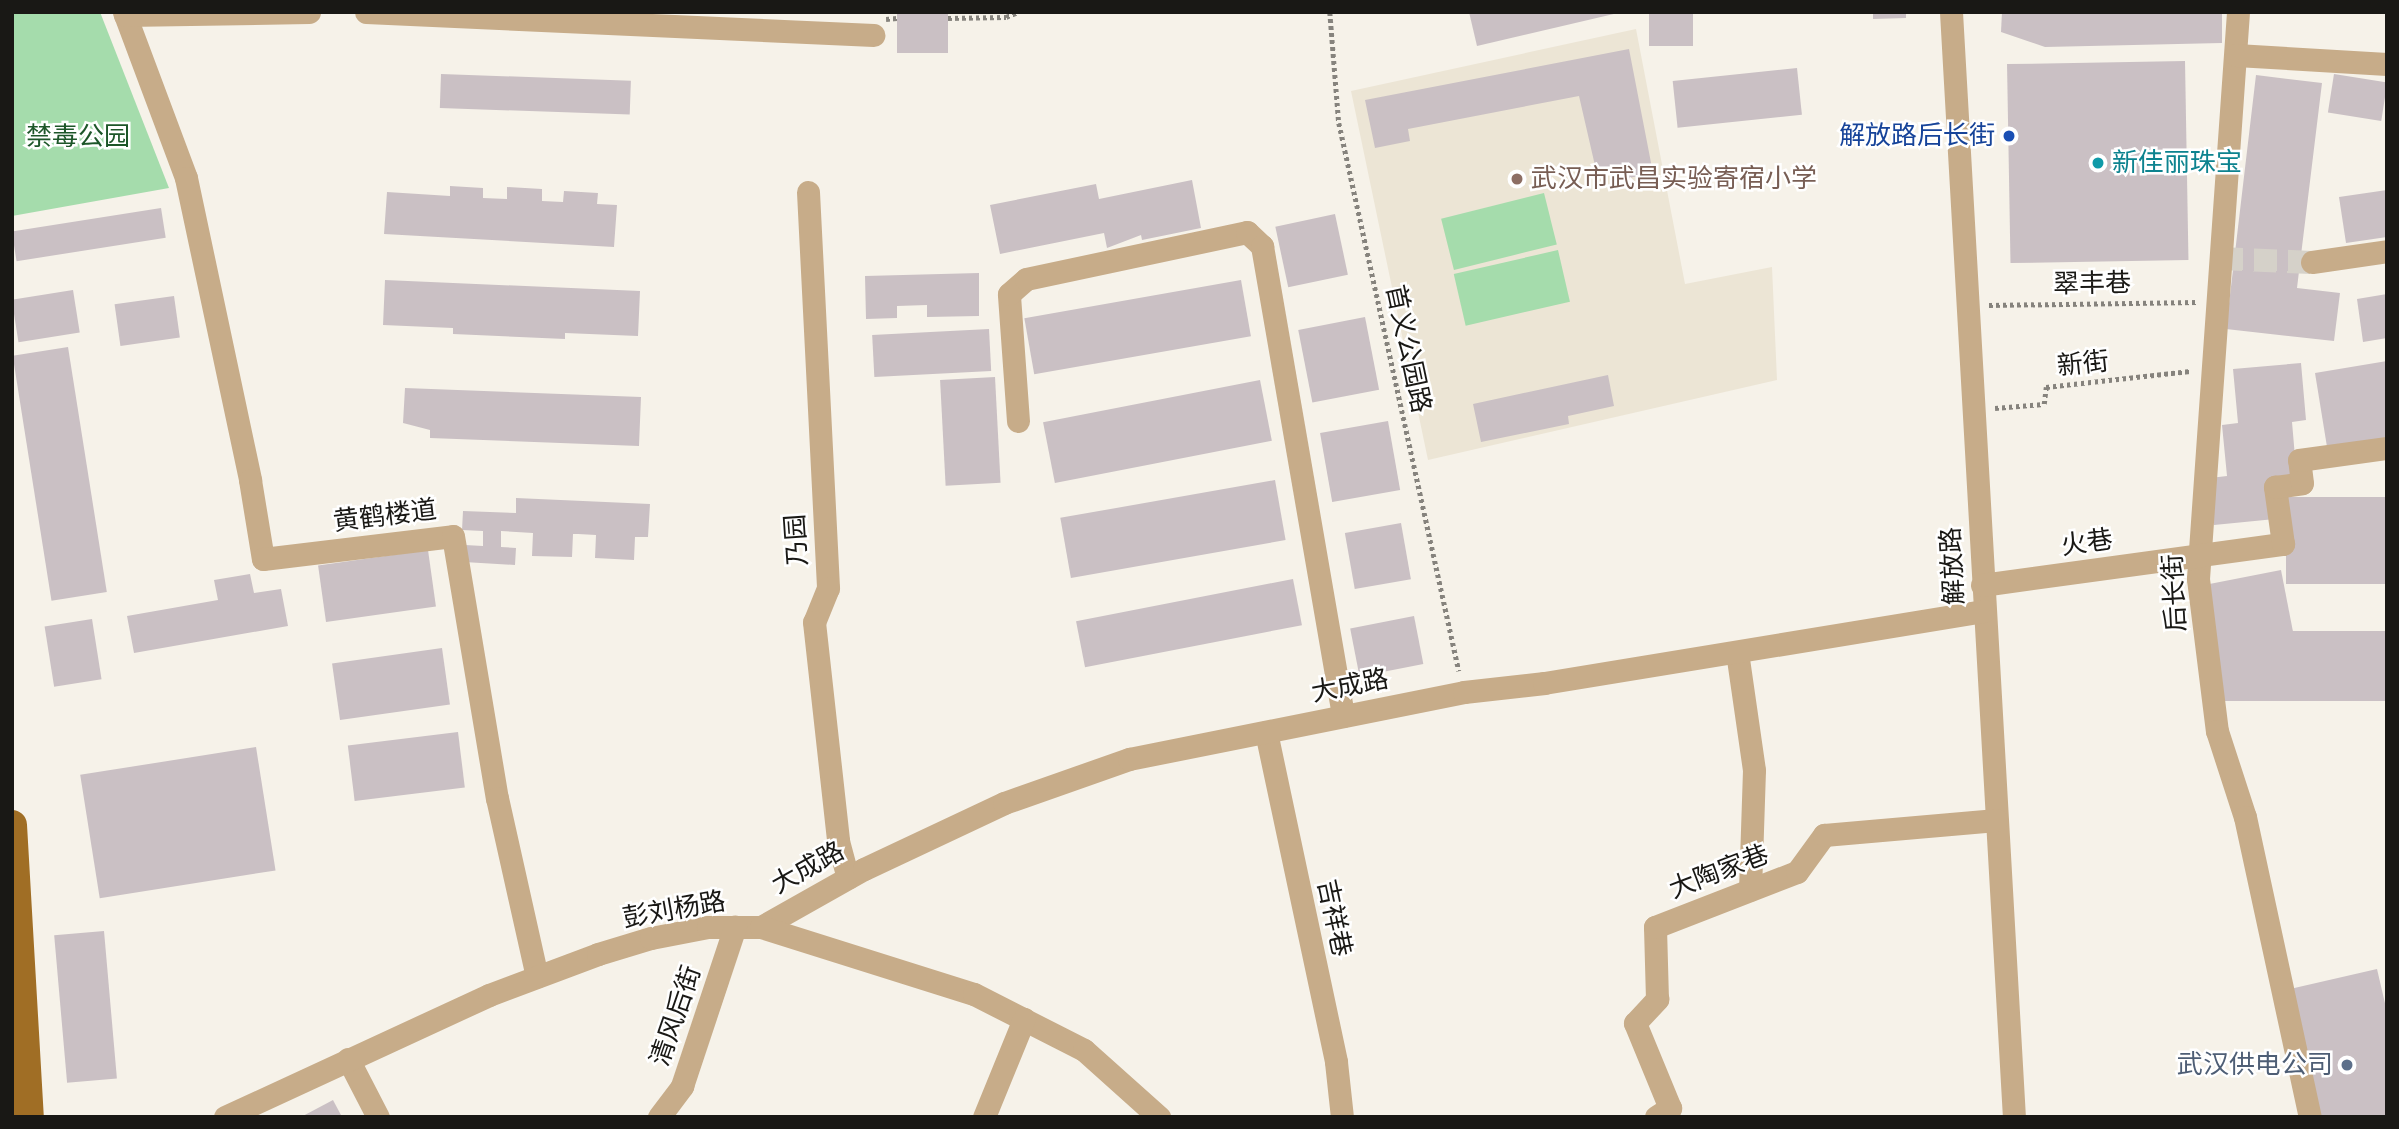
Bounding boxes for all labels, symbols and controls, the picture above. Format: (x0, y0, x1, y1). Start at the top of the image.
place label: 解放路后长街 (1839, 120, 1995, 152)
park label: 禁毒公园 (26, 121, 130, 153)
marker: 解放路后长街 (2001, 128, 2017, 144)
place label: 新佳丽珠宝 (2112, 147, 2242, 179)
marker: 新佳丽珠宝 (2090, 155, 2106, 171)
place label: 武汉市武昌实验寄宿小学 (1531, 163, 1817, 195)
marker: 武汉市武昌实验寄宿小学 (1509, 171, 1525, 187)
street label: 翠丰巷 (2053, 268, 2131, 300)
street label: 首义公园路 (1379, 282, 1437, 416)
street label: 新街 (2056, 346, 2110, 382)
street label: 黄鹤楼道 (331, 494, 439, 538)
street label: 乃园 (780, 513, 814, 567)
street label: 火巷 (2059, 524, 2115, 562)
street label: 解放路 (1935, 526, 1971, 606)
street label: 后长街 (2157, 553, 2193, 633)
street label: 大成路 (1309, 663, 1391, 709)
street label: 大成路 (766, 835, 850, 901)
street label: 大陶家巷 (1665, 839, 1773, 905)
street label: 吉祥巷 (1311, 877, 1357, 959)
street label: 彭刘杨路 (620, 886, 728, 934)
street label: 清风后街 (644, 962, 708, 1070)
place label: 武汉供电公司 (2177, 1049, 2333, 1081)
marker: 武汉供电公司 (2339, 1057, 2355, 1073)

